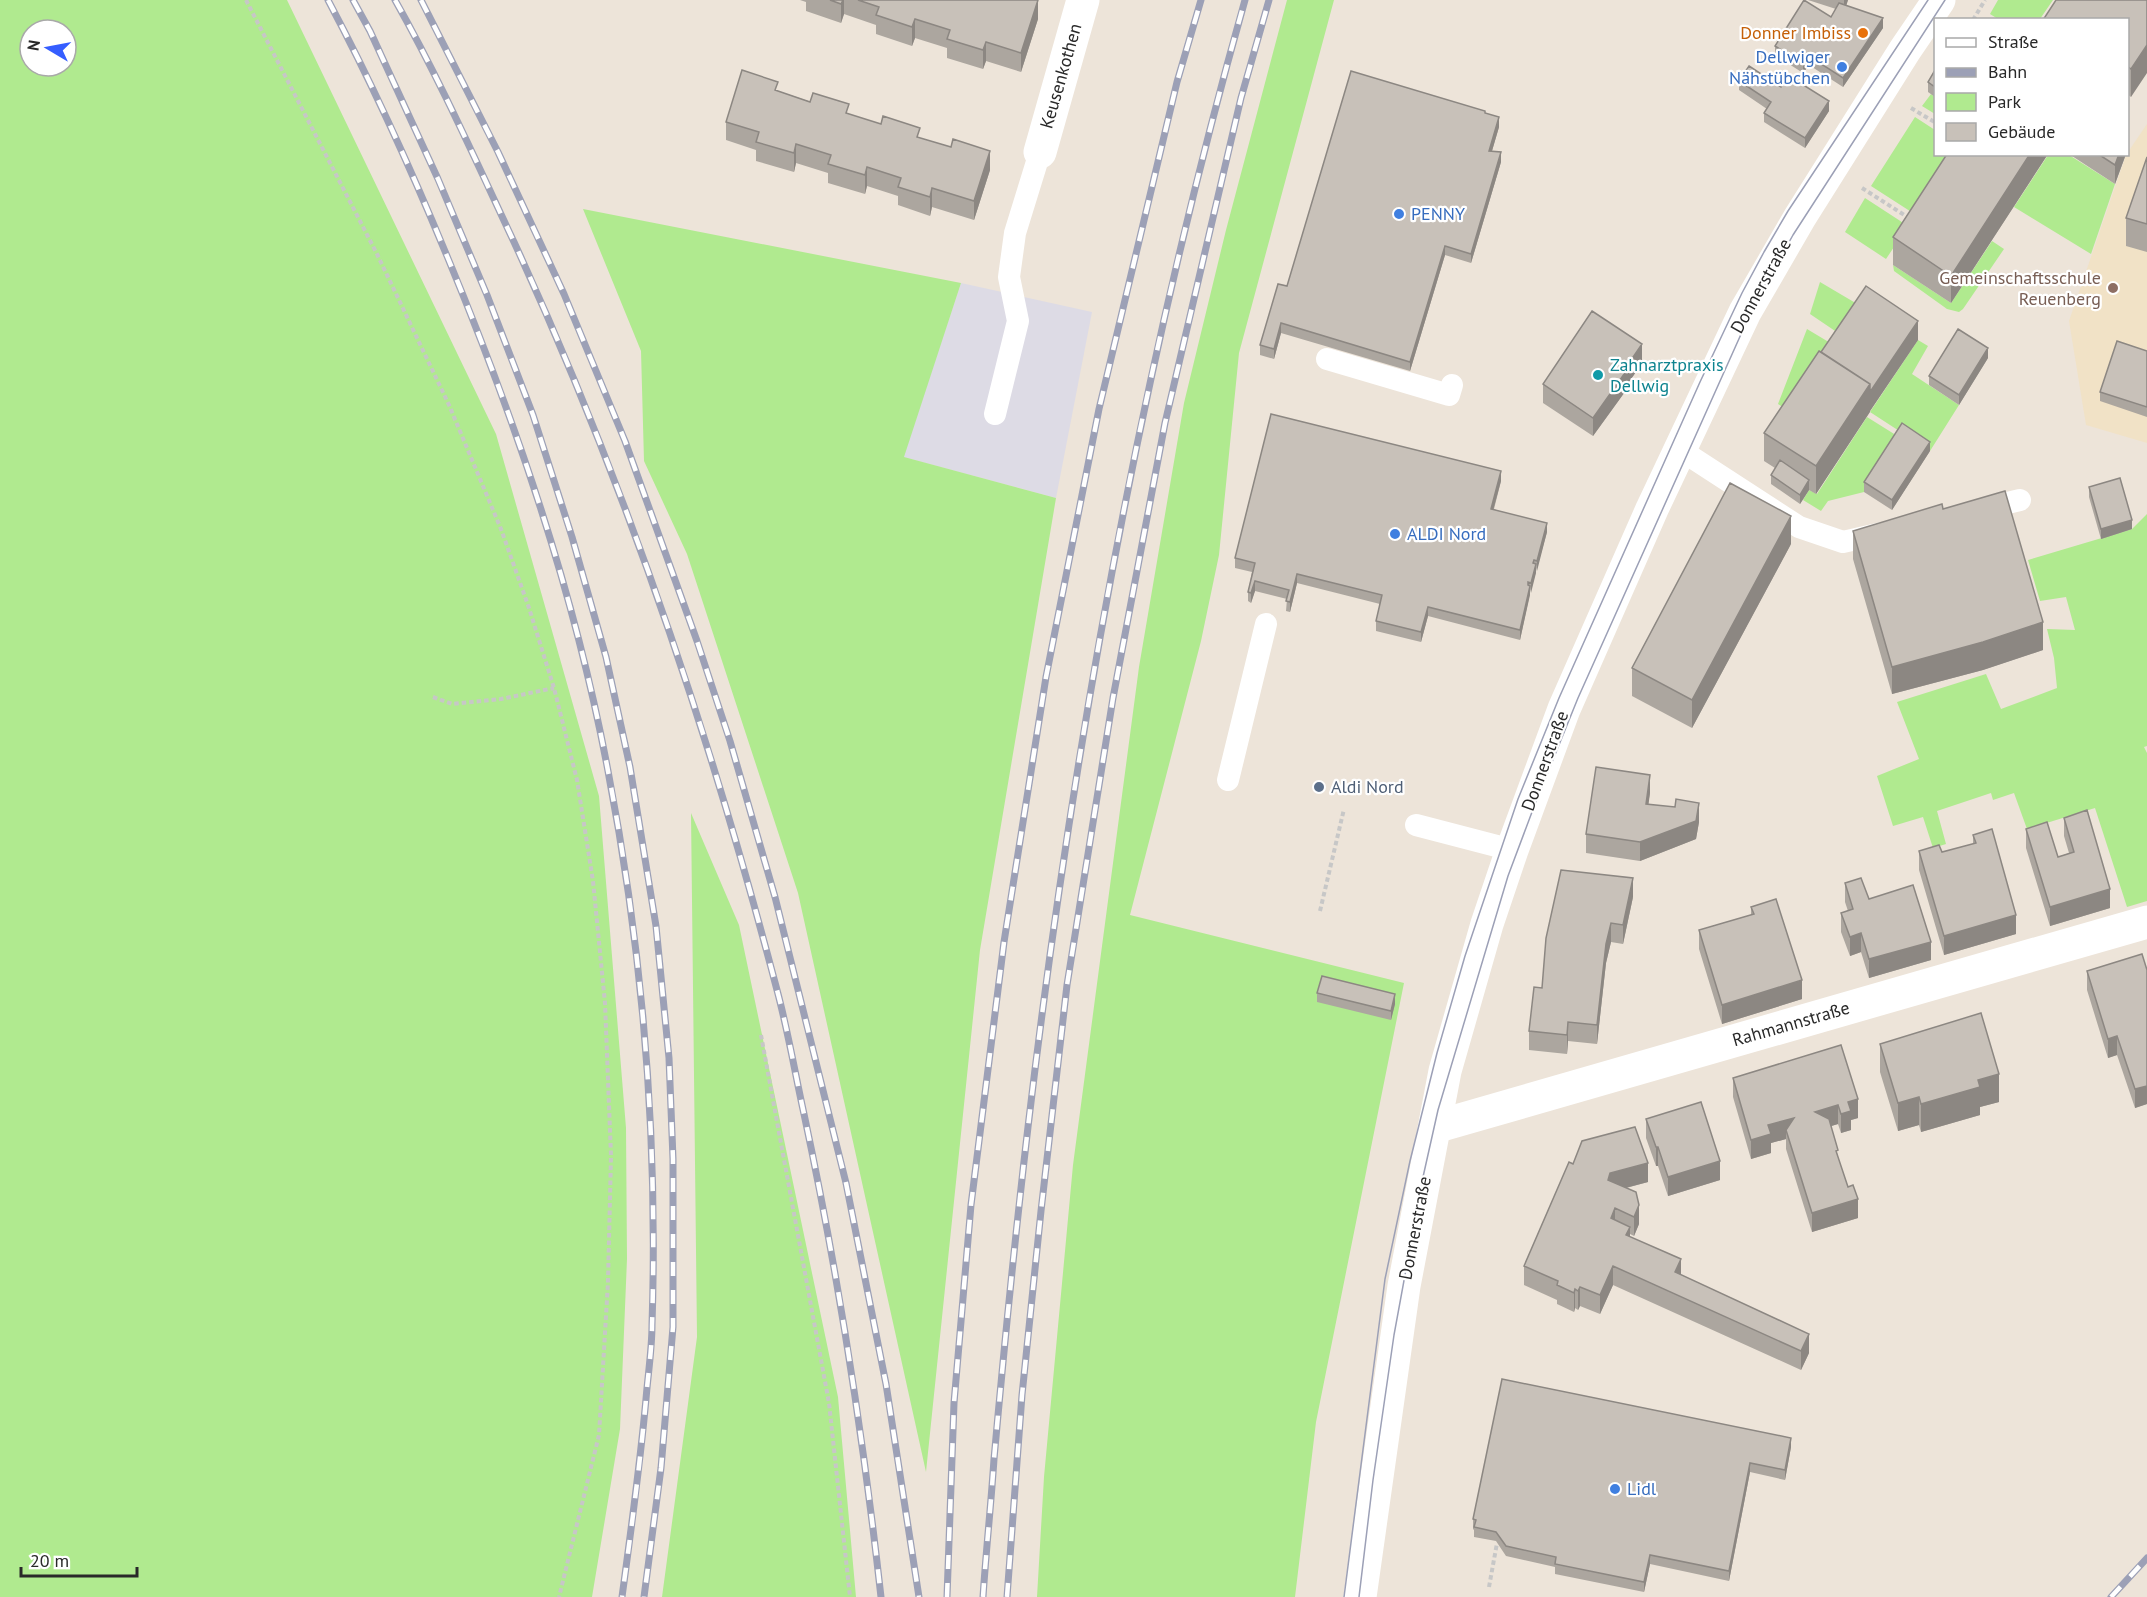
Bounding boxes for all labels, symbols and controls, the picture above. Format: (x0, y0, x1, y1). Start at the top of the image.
north arrow (18, 18, 78, 78)
legend (1934, 18, 2129, 156)
street label: Keusenkothen (1035, 21, 1087, 131)
place label: Donner Imbiss (1740, 21, 1851, 44)
marker: Donner Imbiss (1856, 26, 1870, 40)
text: Straße (1988, 30, 2039, 53)
text: N (22, 38, 44, 52)
place label: Dellwiger Nähstübchen (1729, 45, 1830, 89)
marker: Dellwiger Nähstübchen (1835, 60, 1849, 74)
text: Bahn (1988, 60, 2027, 83)
text: Park (1988, 90, 2021, 113)
text: Gebäude (1988, 120, 2055, 143)
place label: PENNY (1411, 202, 1465, 225)
marker: PENNY (1392, 207, 1406, 221)
street label: Donnerstraße (1725, 234, 1796, 337)
place label: Gemeinschaftsschule Reuenberg (1939, 266, 2101, 310)
marker: Gemeinschaftsschule Reuenberg (2106, 281, 2120, 295)
place label: Zahnarztpraxis Dellwig (1610, 353, 1724, 397)
marker: Zahnarztpraxis Dellwig (1591, 368, 1605, 382)
place label: ALDI Nord (1407, 522, 1486, 545)
marker: ALDI Nord (1388, 527, 1402, 541)
street label: Donnerstraße (1516, 708, 1573, 814)
place label: Aldi Nord (1331, 775, 1404, 798)
marker: Aldi Nord (1312, 780, 1326, 794)
street label: Rahmannstraße (1729, 996, 1852, 1051)
street label: Donnerstraße (1393, 1174, 1436, 1282)
place label: Lidl (1627, 1477, 1657, 1500)
marker: Lidl (1608, 1482, 1622, 1496)
scale bar (21, 1540, 136, 1578)
text: 20 m (30, 1549, 69, 1572)

